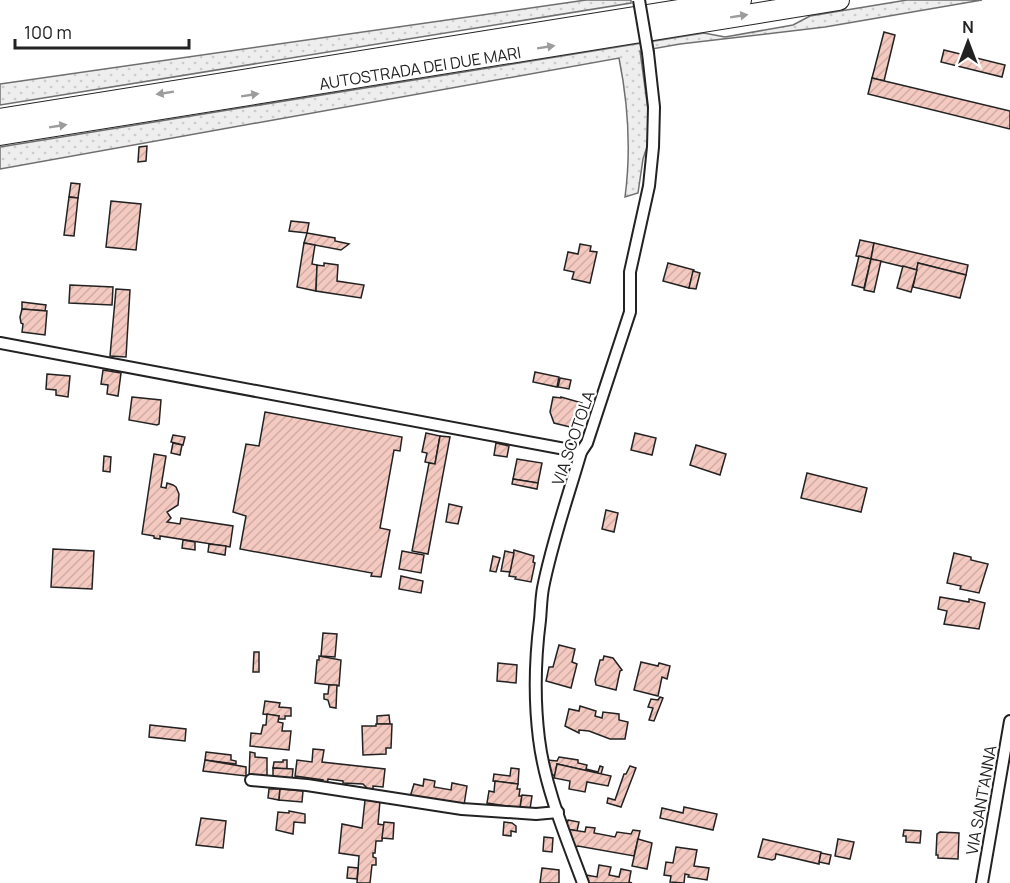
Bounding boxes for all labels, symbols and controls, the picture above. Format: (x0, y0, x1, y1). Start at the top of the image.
one-way arrow (730, 11, 749, 20)
scale bar (15, 12, 189, 50)
north arrow (938, 12, 998, 72)
text: N (962, 16, 974, 38)
text: 100 m (24, 20, 72, 44)
street label: AUTOSTRADA DEI DUE MARI (318, 41, 522, 95)
one-way arrow (537, 42, 556, 51)
one-way arrow (155, 88, 174, 97)
one-way arrow (241, 90, 260, 99)
one-way arrow (48, 121, 67, 130)
street label: VIA SCOTOLA (547, 388, 599, 488)
street label: VIA SANT'ANNA (961, 743, 1001, 857)

